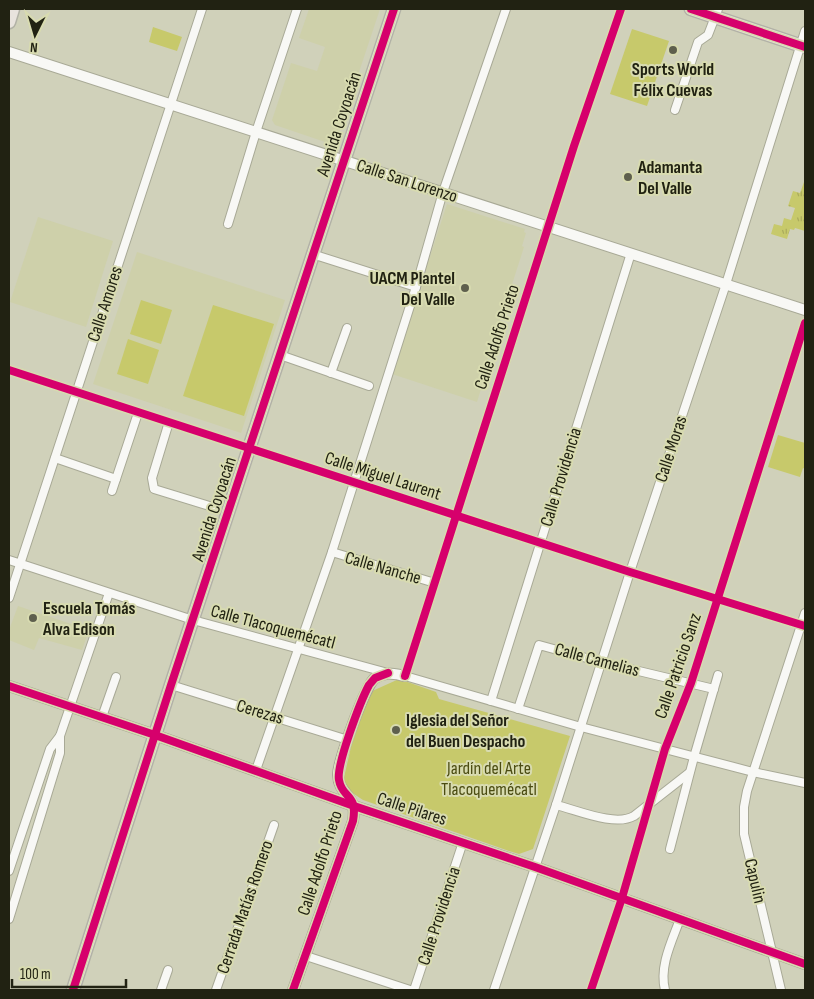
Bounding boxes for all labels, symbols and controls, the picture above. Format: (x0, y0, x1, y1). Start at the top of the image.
north arrow (10, 10, 60, 60)
text: N (29, 39, 38, 56)
marker: Sports World Félix Cuevas (667, 44, 679, 56)
place label: Sports World Félix Cuevas (632, 59, 714, 101)
street label: Avenida Coyoacán (312, 69, 366, 180)
street label: Calle San Lorenzo (354, 155, 460, 207)
place label: Adamanta Del Valle (637, 157, 702, 199)
marker: Adamanta Del Valle (622, 171, 634, 183)
street label: Calle Amores (83, 264, 127, 344)
place label: UACM Plantel Del Valle (370, 268, 455, 310)
marker: UACM Plantel Del Valle (459, 282, 471, 294)
street label: Calle Adolfo Prieto (470, 282, 524, 392)
street label: Calle Moras (650, 413, 692, 485)
street label: Calle Providencia (536, 425, 586, 529)
street label: Calle Miguel Laurent (322, 447, 444, 505)
street label: Avenida Coyoacán (187, 454, 241, 565)
street label: Calle Nanche (343, 547, 423, 589)
place label: Escuela Tomás Alva Edison (42, 598, 136, 640)
street label: Calle Tlacoquemécatl (208, 600, 338, 654)
street label: Calle Patricio Sanz (650, 610, 706, 721)
marker: Escuela Tomás Alva Edison (27, 612, 39, 624)
street label: Calle Camelias (552, 639, 642, 681)
street label: Cerezas (234, 695, 286, 729)
place label: Iglesia del Señor del Buen Despacho (406, 710, 526, 752)
marker: Iglesia del Señor del Buen Despacho (390, 724, 402, 736)
park label: Jardín del Arte Tlacoquemécatl (441, 758, 537, 800)
street label: Calle Pilares (375, 788, 449, 830)
street label: Calle Adolfo Prieto (293, 808, 347, 918)
street label: Cerrada Matías Romero (212, 838, 278, 976)
street label: Capulin (740, 857, 770, 905)
street label: Calle Providencia (413, 864, 465, 968)
scale bar (12, 956, 126, 988)
text: 100 m (20, 965, 51, 984)

